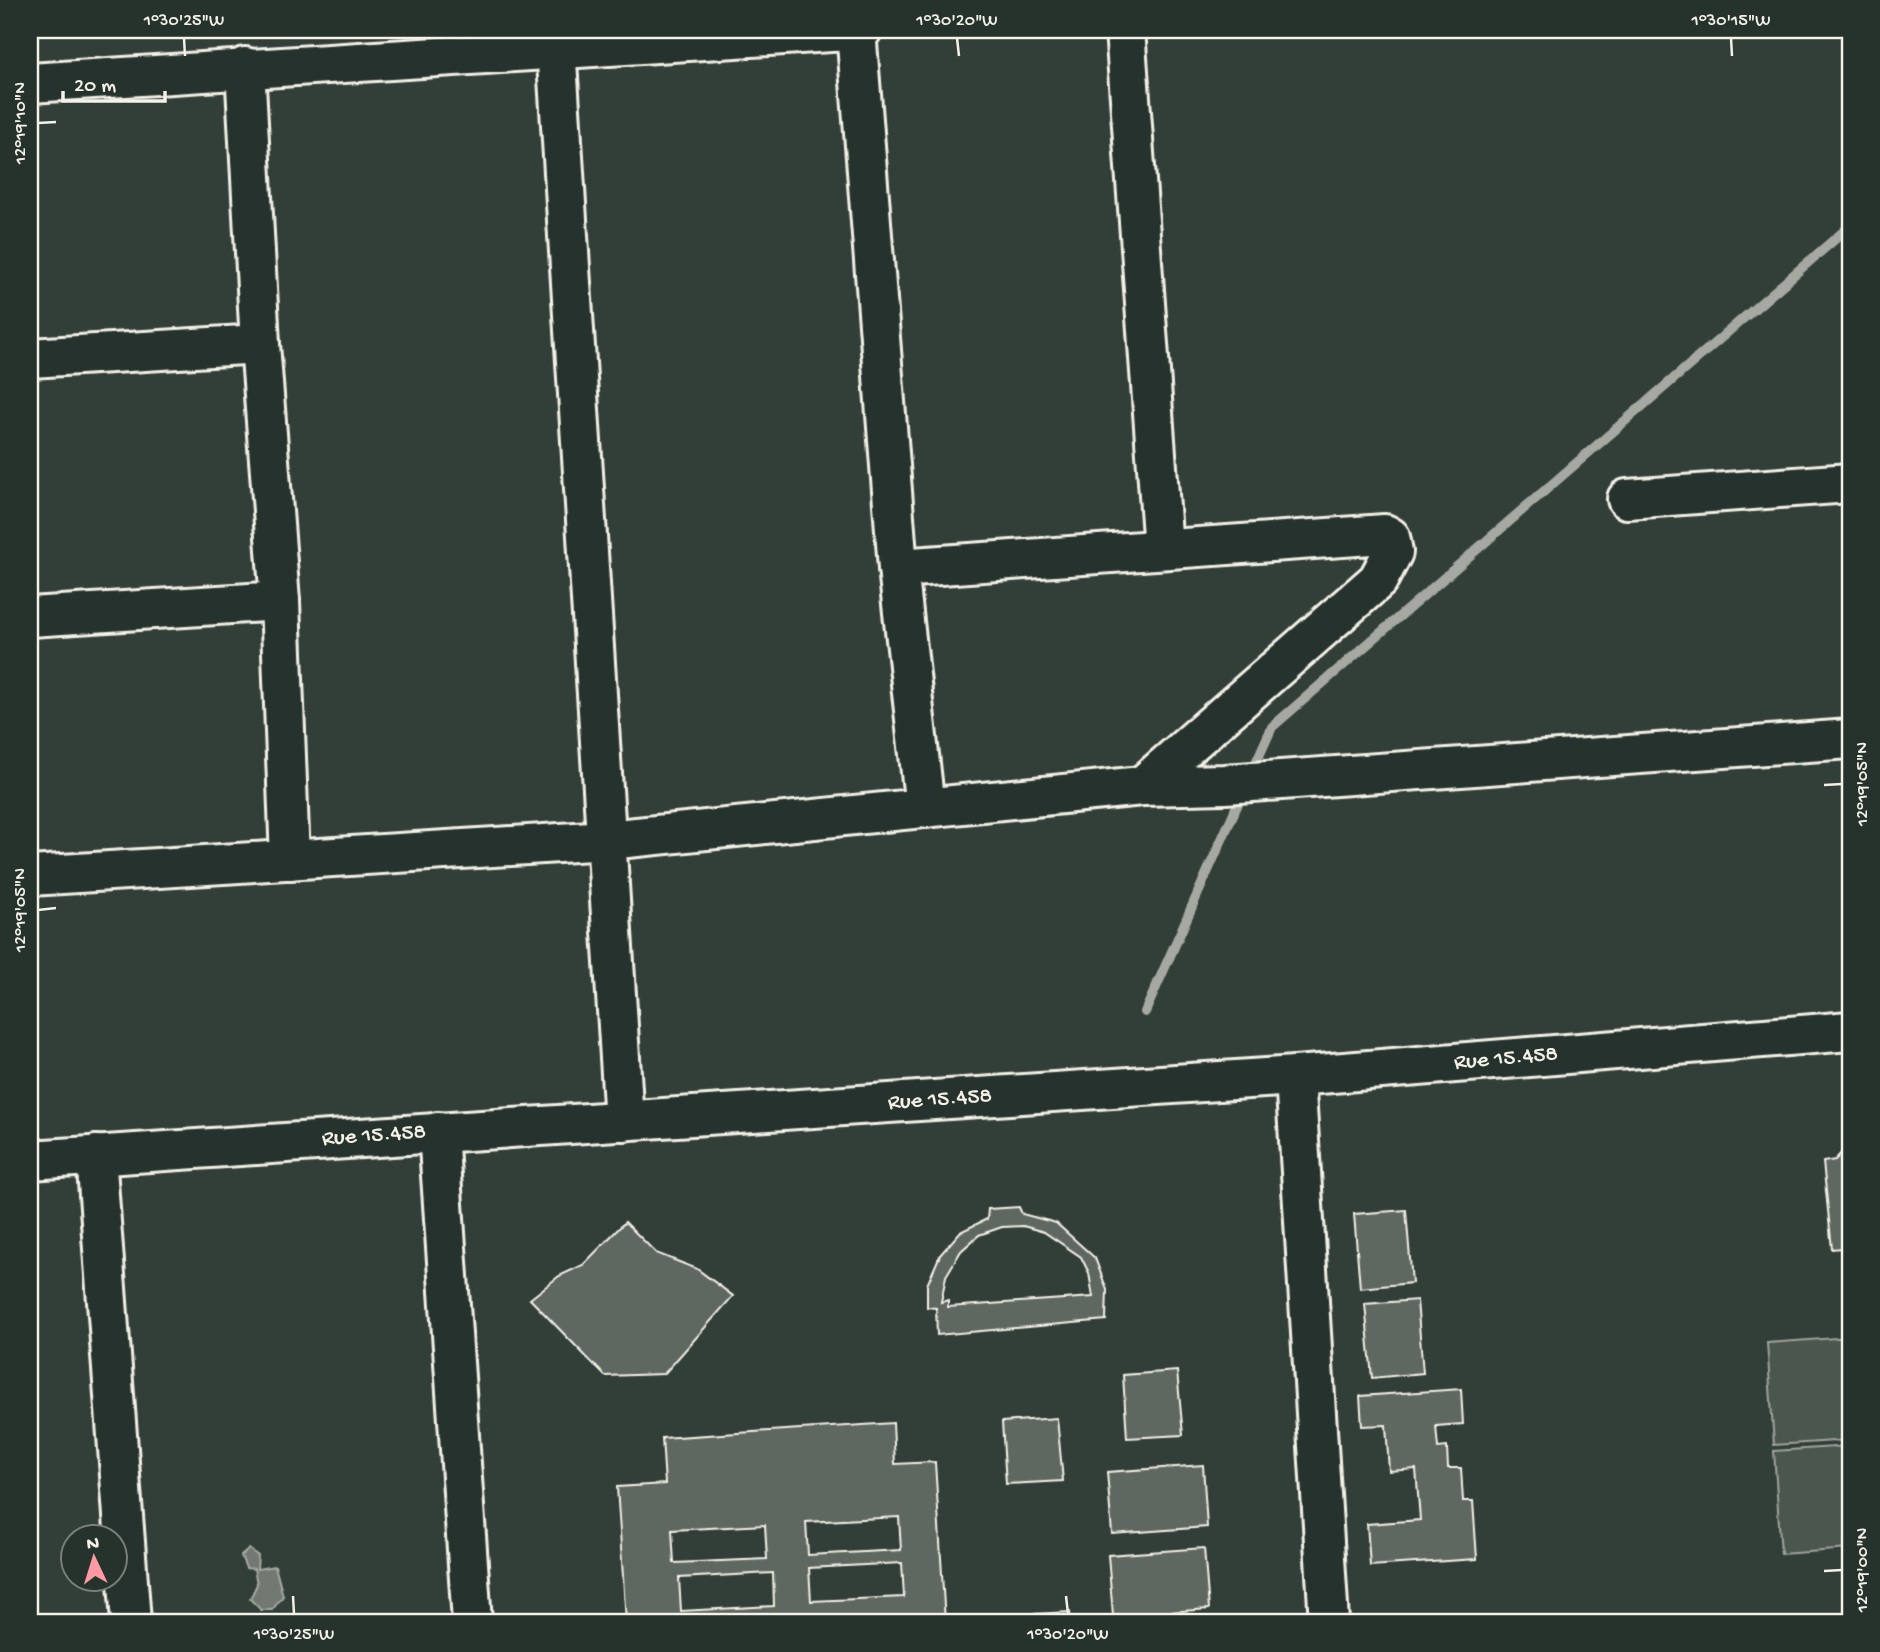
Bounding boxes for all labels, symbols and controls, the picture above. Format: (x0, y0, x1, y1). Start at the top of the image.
text: 1°30'25"W (143, 11, 224, 32)
text: 1°30'20"W (915, 11, 998, 32)
text: 1°30'15"W (1690, 11, 1771, 32)
scale bar (63, 60, 164, 104)
text: 20 m (74, 75, 116, 100)
text: 12°19'10"N (11, 82, 32, 165)
text: 12°19'05"N (1853, 742, 1874, 827)
text: 12°19'05"N (11, 868, 32, 953)
street label: Rue 15.458 (1453, 1041, 1559, 1077)
street label: Rue 15.458 (887, 1083, 993, 1117)
street label: Rue 15.458 (321, 1119, 427, 1153)
north arrow (60, 1522, 130, 1592)
text: 12°19'00"N (1853, 1528, 1874, 1613)
text: N (86, 1533, 100, 1556)
text: 1°30'25"W (253, 1625, 334, 1646)
text: 1°30'20"W (1026, 1625, 1109, 1646)

